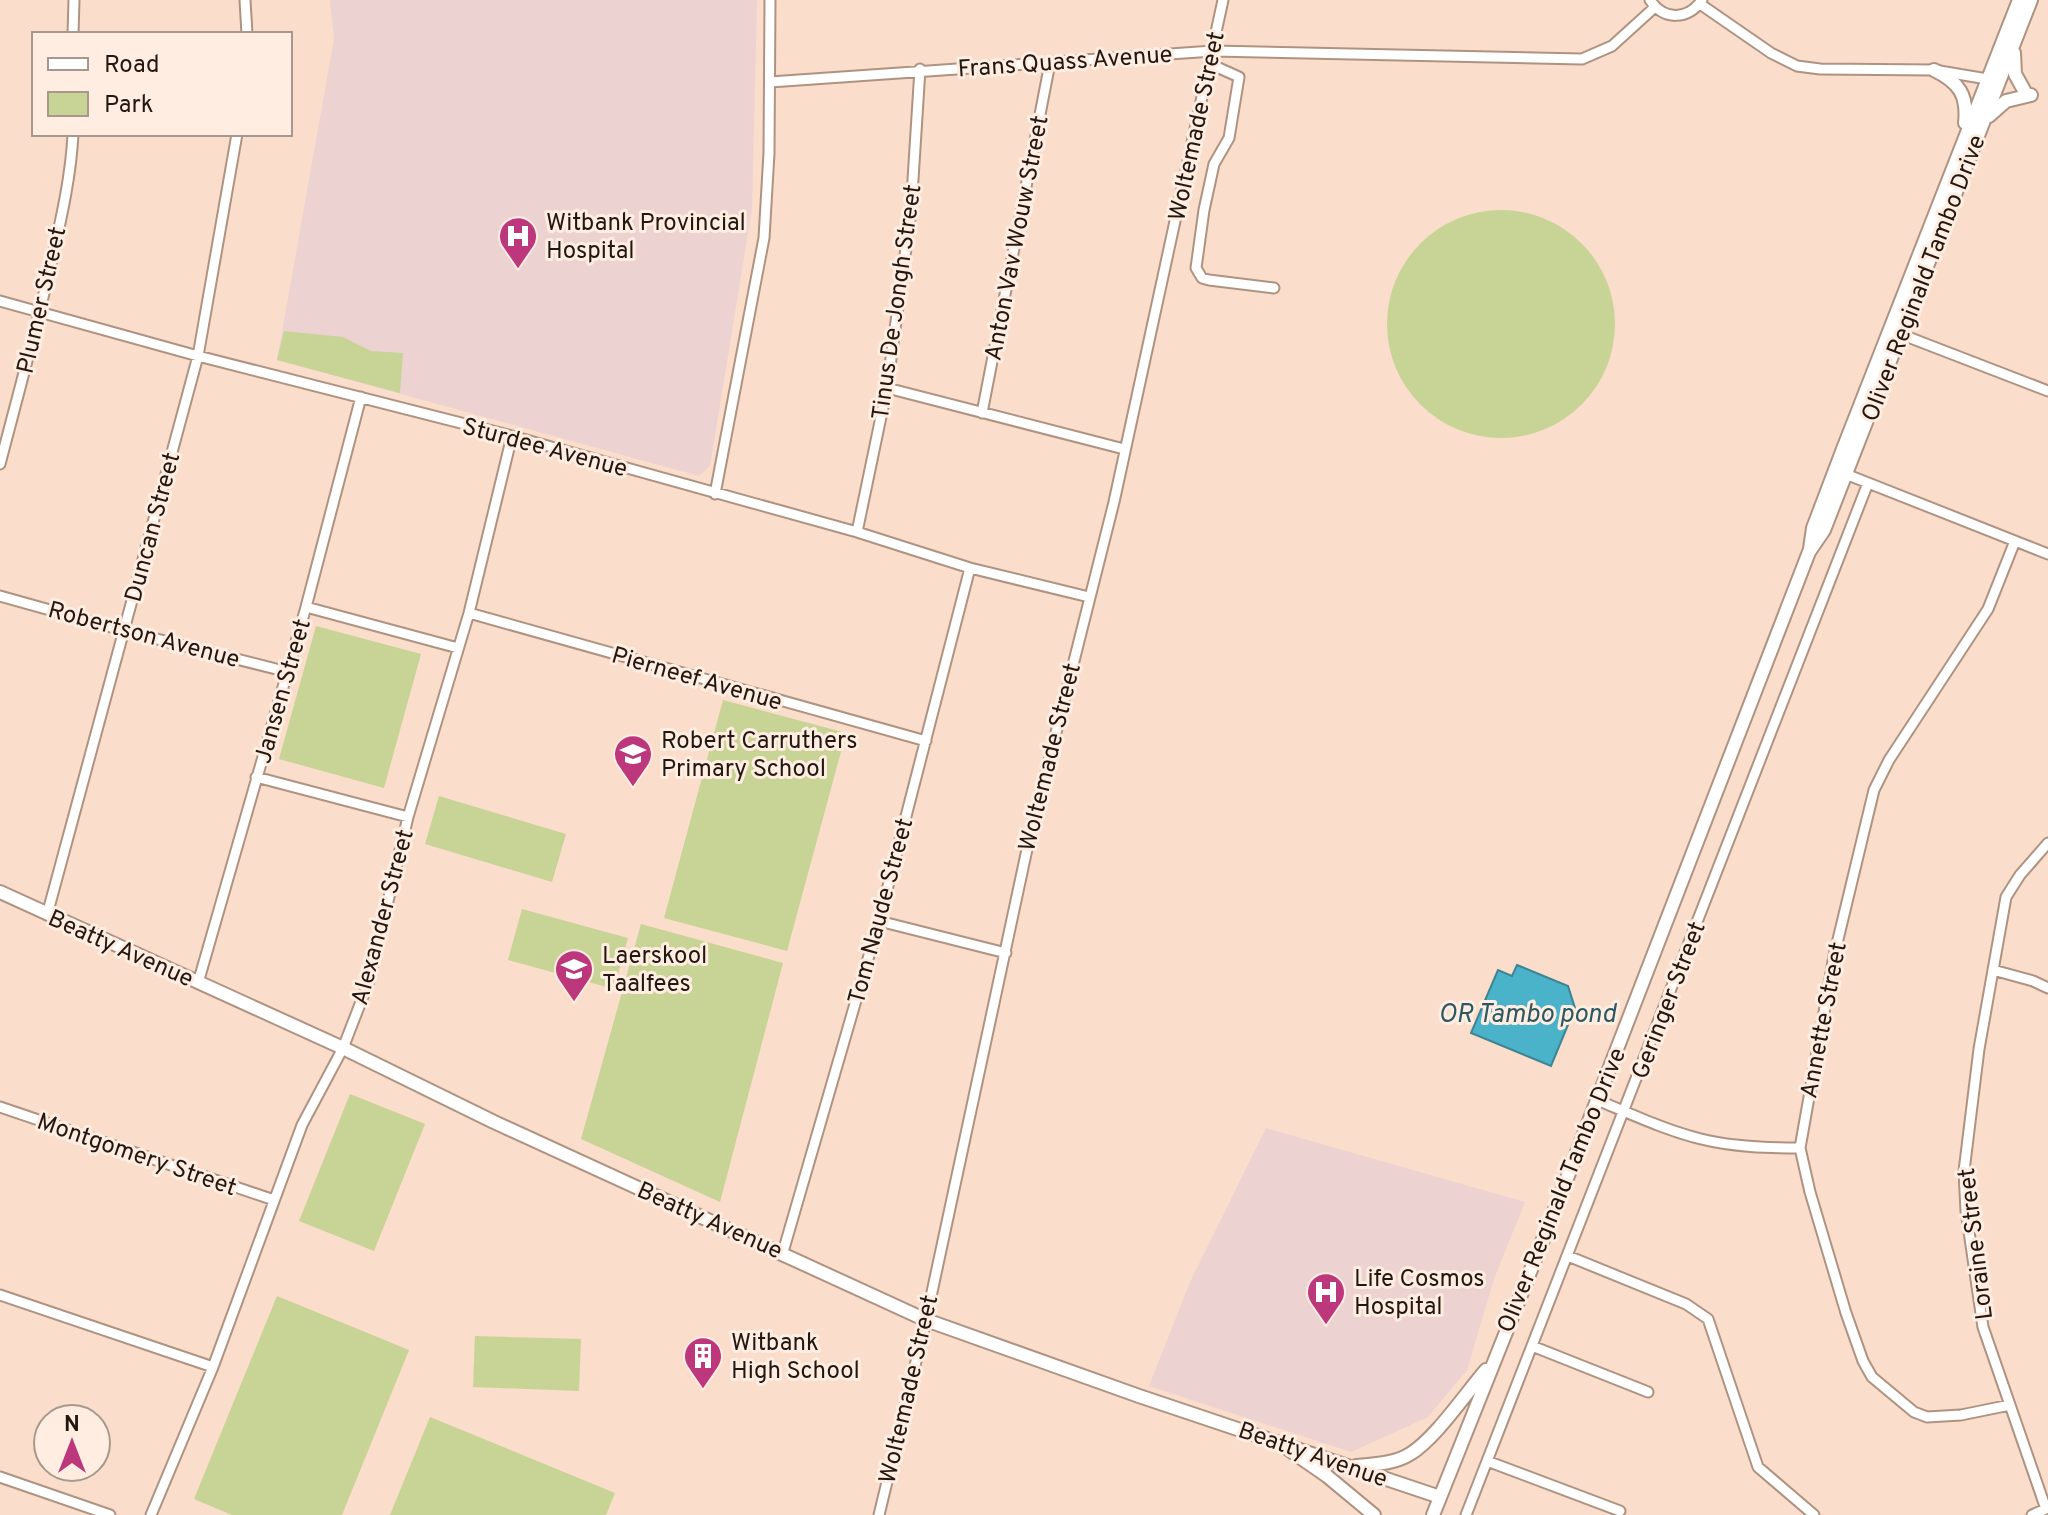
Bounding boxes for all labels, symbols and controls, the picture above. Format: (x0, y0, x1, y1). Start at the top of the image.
street label: Woltemade Street (1163, 29, 1233, 224)
legend (32, 32, 292, 136)
street label: Frans Quass Avenue (957, 41, 1173, 85)
text: Road (104, 51, 160, 81)
text: Park (104, 91, 154, 121)
street label: Anton Vav Wouw Street (979, 113, 1056, 364)
street label: Oliver Reginald Tambo Drive (1856, 131, 1993, 426)
street label: Tinus De Jongh Street (867, 183, 929, 422)
place label: Witbank Provincial Hospital (546, 209, 746, 267)
hospital icon: Witbank Provincial Hospital (497, 215, 539, 270)
street label: Plumer Street (11, 224, 74, 377)
street label: Sturdee Avenue (459, 412, 630, 485)
street label: Duncan Street (120, 449, 188, 606)
street label: Robertson Avenue (44, 596, 243, 676)
street label: Jansen Street (249, 616, 319, 767)
street label: Pierneef Avenue (608, 641, 785, 719)
street label: Woltemade Street (1013, 660, 1089, 855)
place label: Robert Carruthers Primary School (661, 727, 857, 785)
school or university icon: Robert Carruthers Primary School (612, 733, 654, 788)
street label: Tom Naude Street (843, 815, 921, 1008)
street label: Alexander Street (346, 826, 422, 1009)
street label: Beatty Avenue (43, 904, 198, 995)
street label: Geringer Street (1626, 918, 1714, 1084)
street label: Annette Street (1795, 940, 1855, 1101)
place label: Laerskool Taalfees (602, 942, 707, 1000)
school or university icon: Laerskool Taalfees (553, 948, 595, 1003)
water label: OR Tambo pond (1438, 999, 1618, 1032)
street label: Oliver Reginald Tambo Drive (1492, 1044, 1634, 1338)
street label: Montgomery Street (33, 1108, 240, 1204)
street label: Loraine Street (1953, 1166, 2001, 1321)
street label: Beatty Avenue (632, 1176, 787, 1267)
place label: Life Cosmos Hospital (1354, 1265, 1485, 1323)
hospital icon: Life Cosmos Hospital (1305, 1271, 1347, 1326)
street label: Woltemade Street (874, 1292, 946, 1487)
place label: Witbank High School (731, 1329, 860, 1387)
building icon: Witbank High School (682, 1335, 724, 1390)
north arrow (32, 1403, 112, 1483)
text: N (64, 1412, 80, 1439)
street label: Beatty Avenue (1234, 1416, 1391, 1495)

